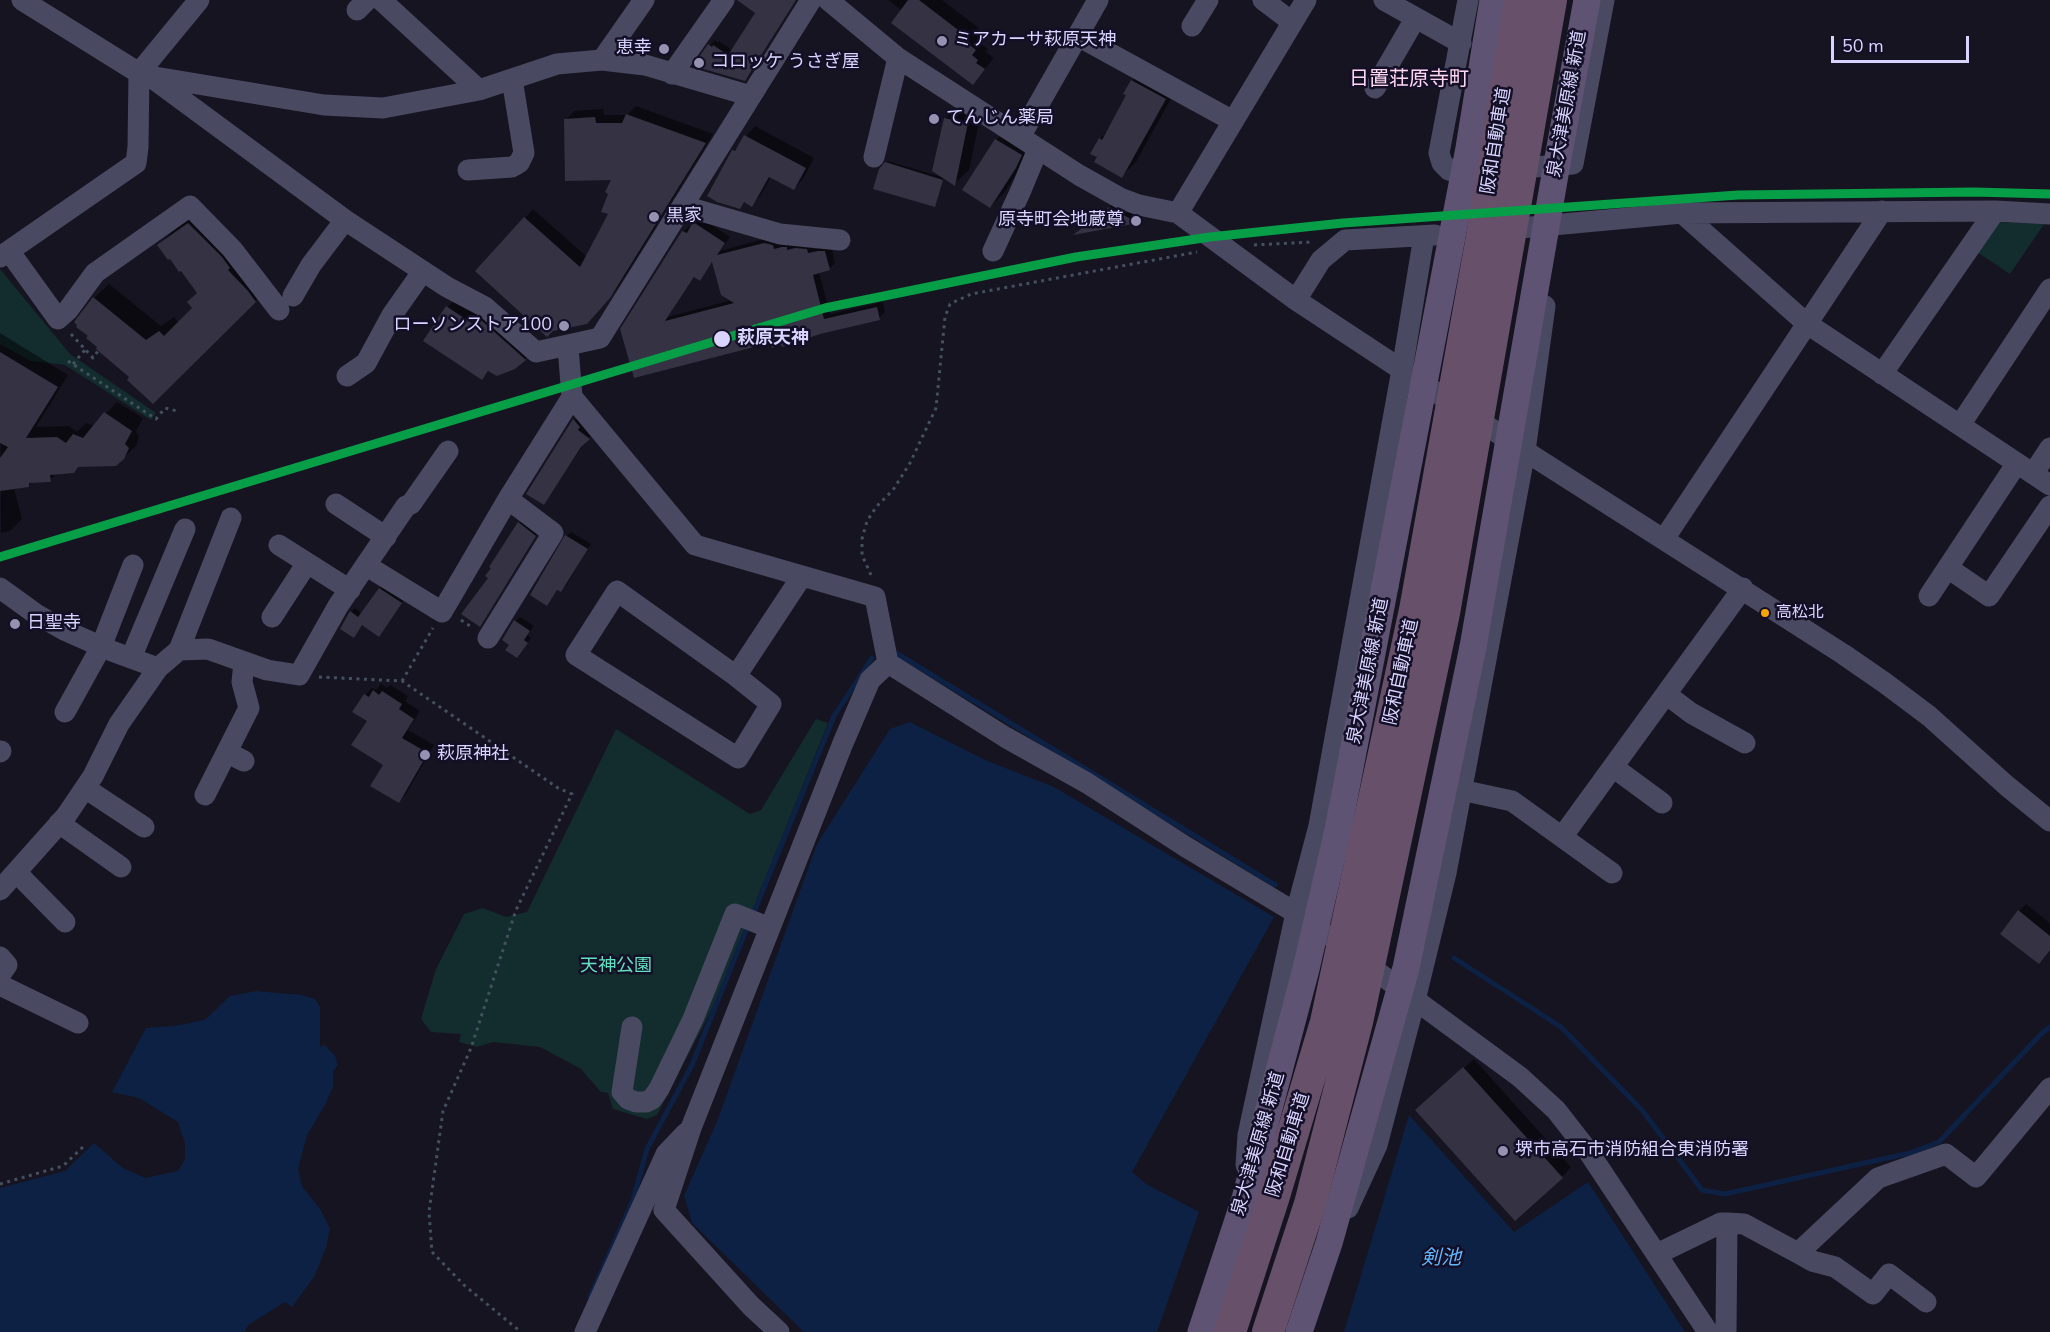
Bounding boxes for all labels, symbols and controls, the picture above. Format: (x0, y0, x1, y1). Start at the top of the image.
scale bar (1834, 24, 1972, 62)
street label: 泉大津美原線 新道 (1544, 29, 1592, 179)
place label: ミアカーサ萩原天神 (954, 30, 1116, 52)
marker: ミアカーサ萩原天神 (935, 34, 949, 48)
text: 50 m (1842, 34, 1884, 58)
place label: 恵幸 (616, 38, 652, 60)
marker: 恵幸 (657, 42, 671, 56)
place label: コロッケ うさぎ屋 (711, 52, 860, 74)
marker: コロッケ うさぎ屋 (692, 56, 706, 70)
district label: 日置荘原寺町 (1349, 68, 1469, 92)
street label: 阪和自動車道 (1478, 86, 1516, 196)
place label: てんじん薬局 (946, 108, 1054, 130)
marker: てんじん薬局 (927, 112, 941, 126)
place label: 黒家 (666, 206, 702, 228)
marker: 黒家 (647, 210, 661, 224)
place label: 原寺町会地蔵尊 (998, 210, 1124, 232)
marker: 原寺町会地蔵尊 (1129, 214, 1143, 228)
place label: ローソンストア100 (394, 315, 552, 337)
marker: ローソンストア100 (557, 319, 571, 333)
place label: 萩原天神 (737, 328, 809, 350)
marker: 萩原天神 (712, 329, 732, 349)
street label: 泉大津美原線 新道 (1344, 596, 1394, 746)
place label: 高松北 (1776, 603, 1824, 623)
marker: 高松北 (1759, 607, 1771, 619)
place label: 日聖寺 (27, 613, 81, 635)
marker: 日聖寺 (8, 617, 22, 631)
street label: 阪和自動車道 (1380, 617, 1424, 727)
place label: 萩原神社 (437, 744, 509, 766)
marker: 萩原神社 (418, 748, 432, 762)
park label: 天神公園 (580, 956, 652, 978)
street label: 泉大津美原線 新道 (1228, 1070, 1290, 1218)
street label: 阪和自動車道 (1263, 1090, 1315, 1200)
place label: 堺市高石市消防組合東消防署 (1515, 1140, 1749, 1162)
marker: 堺市高石市消防組合東消防署 (1496, 1144, 1510, 1158)
water label: 剣池 (1421, 1247, 1461, 1271)

